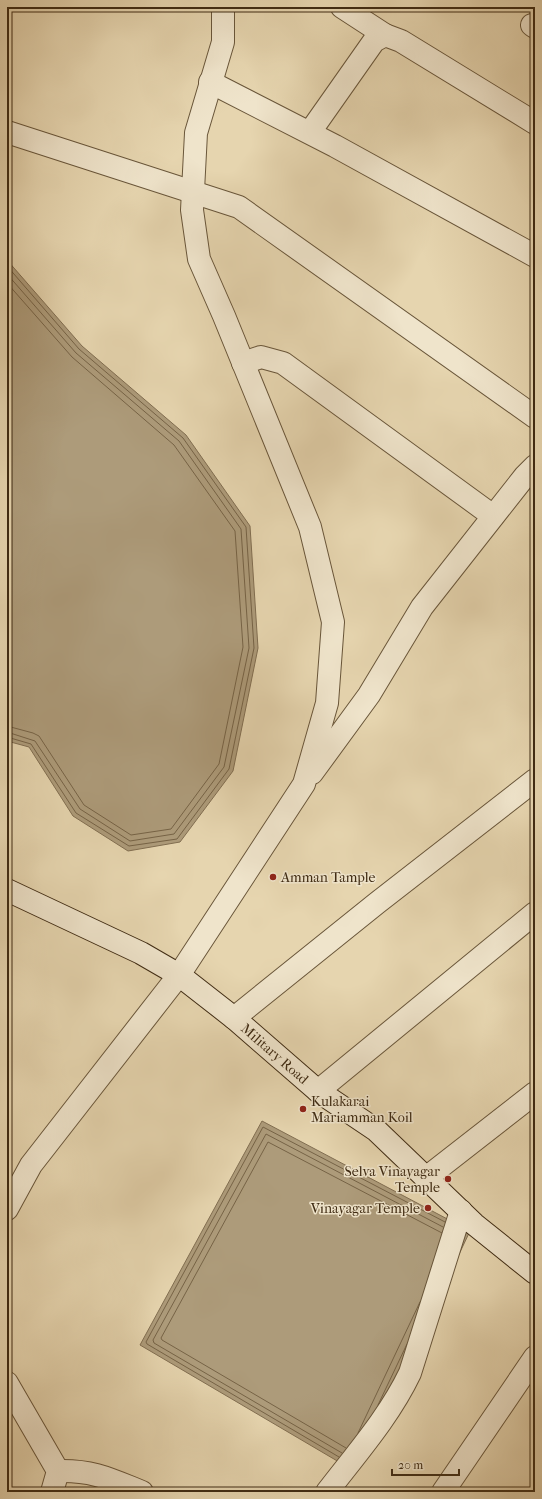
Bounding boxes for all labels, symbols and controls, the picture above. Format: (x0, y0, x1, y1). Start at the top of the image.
place label: Amman Tample (280, 869, 376, 886)
marker: Amman Tample (268, 872, 278, 882)
street label: Military Road (238, 1020, 312, 1088)
place label: Kulakarai Mariamman Koil (311, 1093, 413, 1126)
marker: Kulakarai Mariamman Koil (298, 1104, 308, 1114)
place label: Selva Vinayagar Temple (345, 1163, 440, 1196)
marker: Selva Vinayagar Temple (443, 1174, 453, 1184)
place label: Vinayagar Temple (310, 1200, 420, 1217)
marker: Vinayagar Temple (423, 1203, 433, 1213)
scale bar (392, 1451, 459, 1477)
text: 20 m (398, 1458, 423, 1472)

